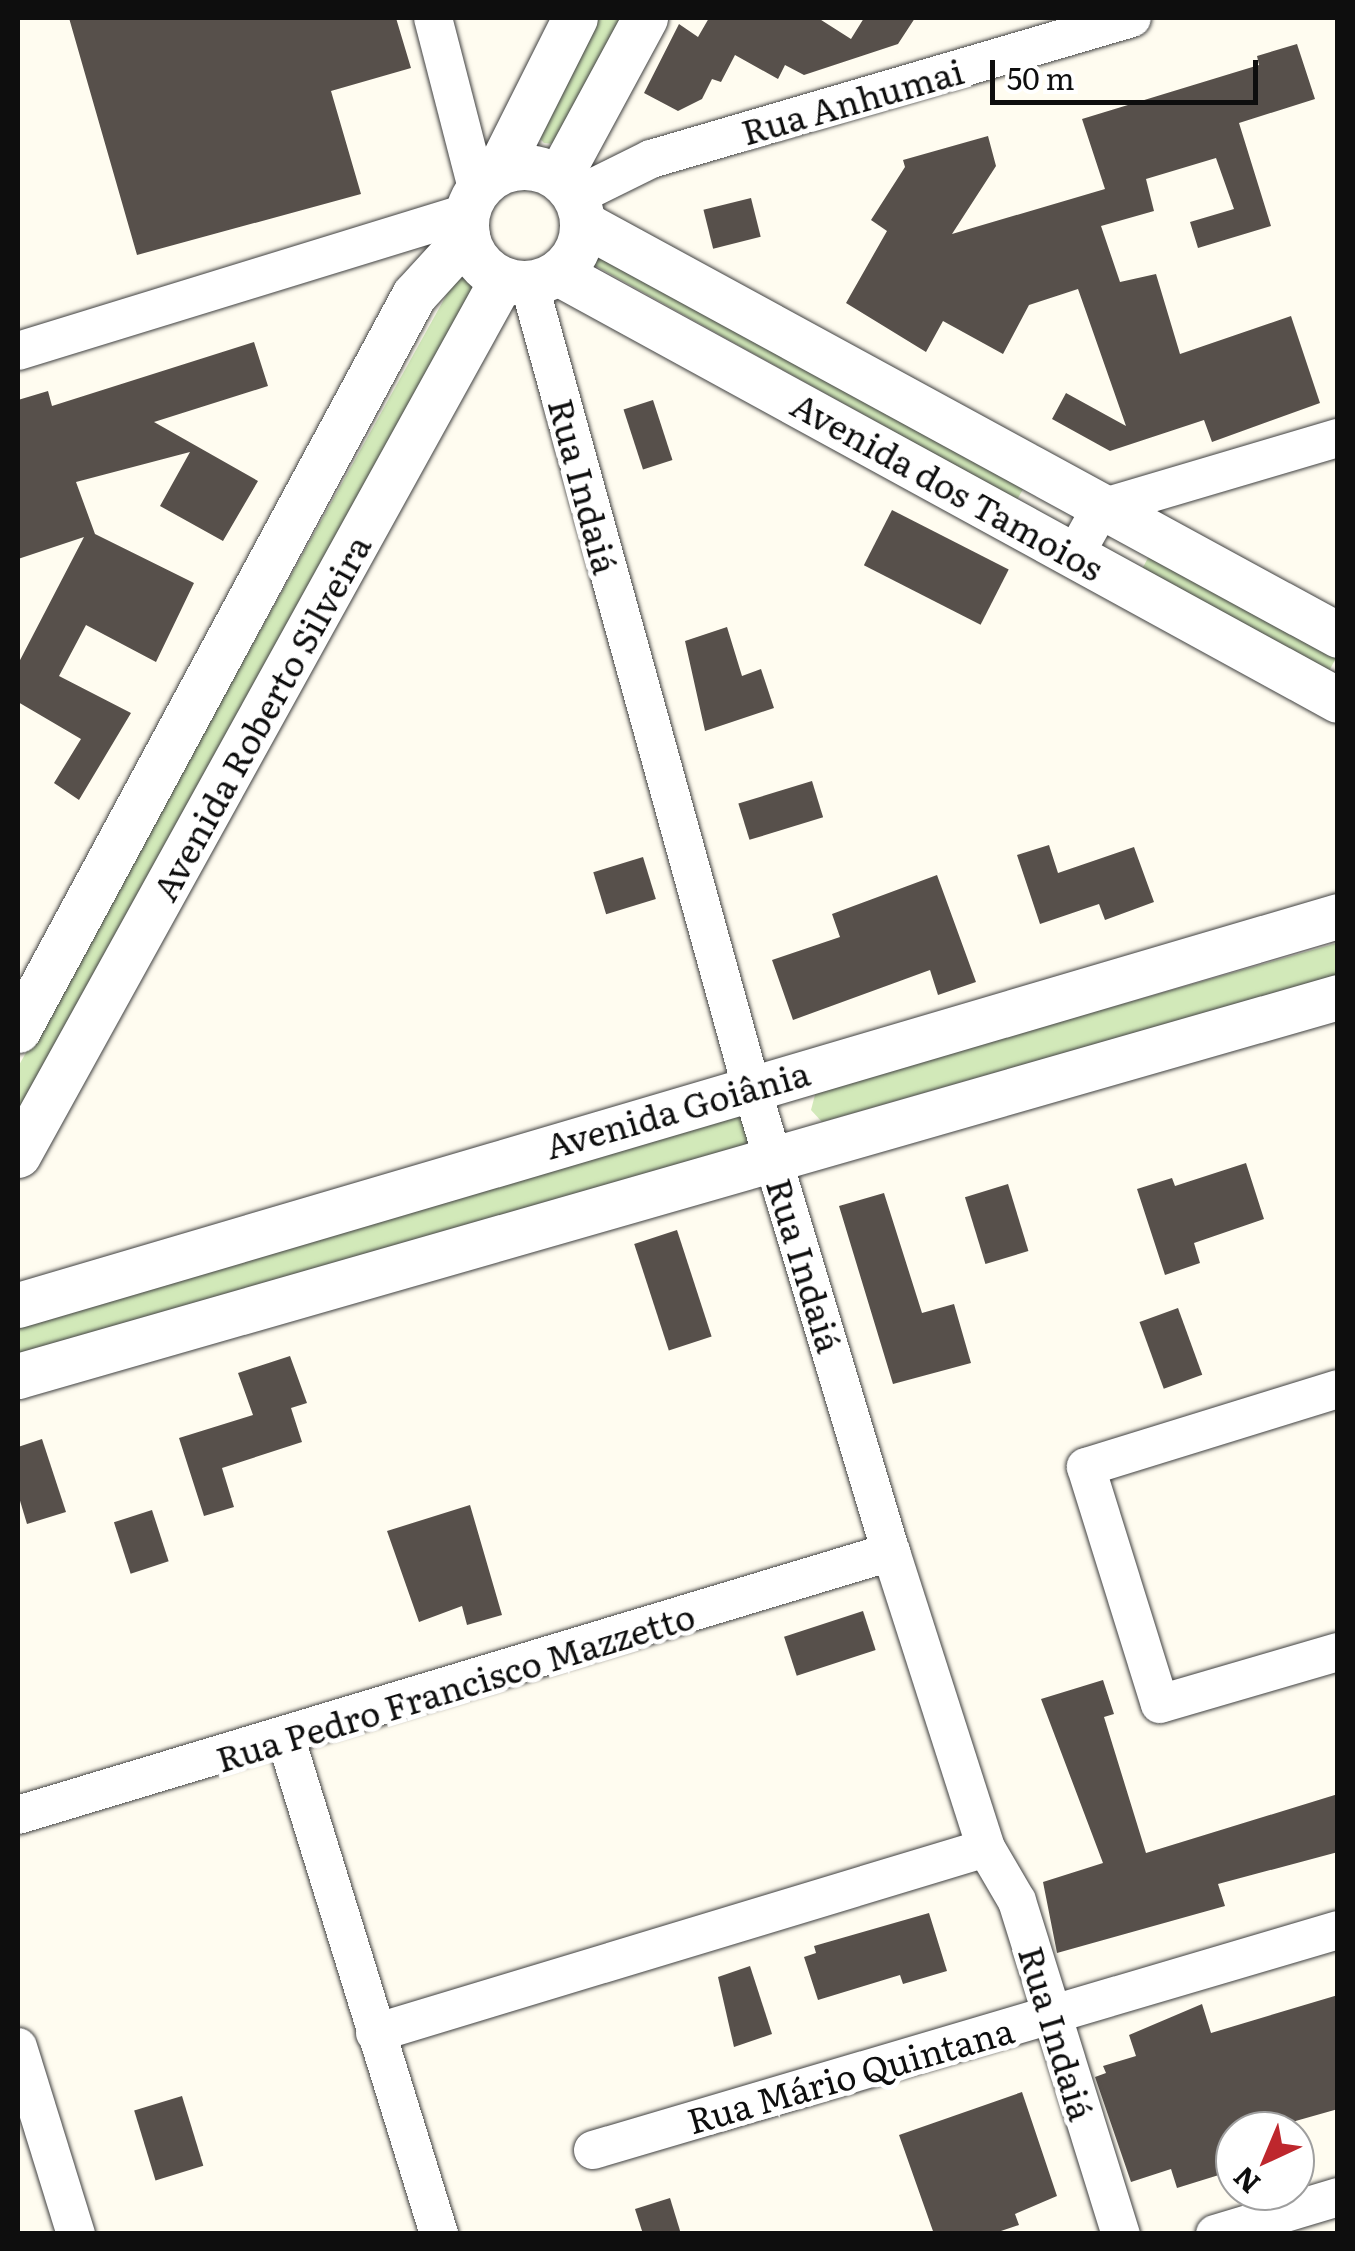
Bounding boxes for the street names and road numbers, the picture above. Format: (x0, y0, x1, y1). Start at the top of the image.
street label: Rua Anhumai (736, 48, 968, 152)
street label: Avenida dos Tamoios (785, 382, 1111, 588)
street label: Rua Indaiá (541, 394, 629, 578)
street label: Avenida Roberto Silveira (142, 527, 378, 907)
street label: Avenida Goiânia (540, 1050, 814, 1166)
street label: Rua Indaiá (760, 1173, 852, 1357)
street label: Rua Pedro Francisco Mazzetto (211, 1593, 699, 1779)
street label: Rua Indaiá (1012, 1941, 1104, 2125)
street label: Rua Mário Quintana (682, 2007, 1018, 2141)

